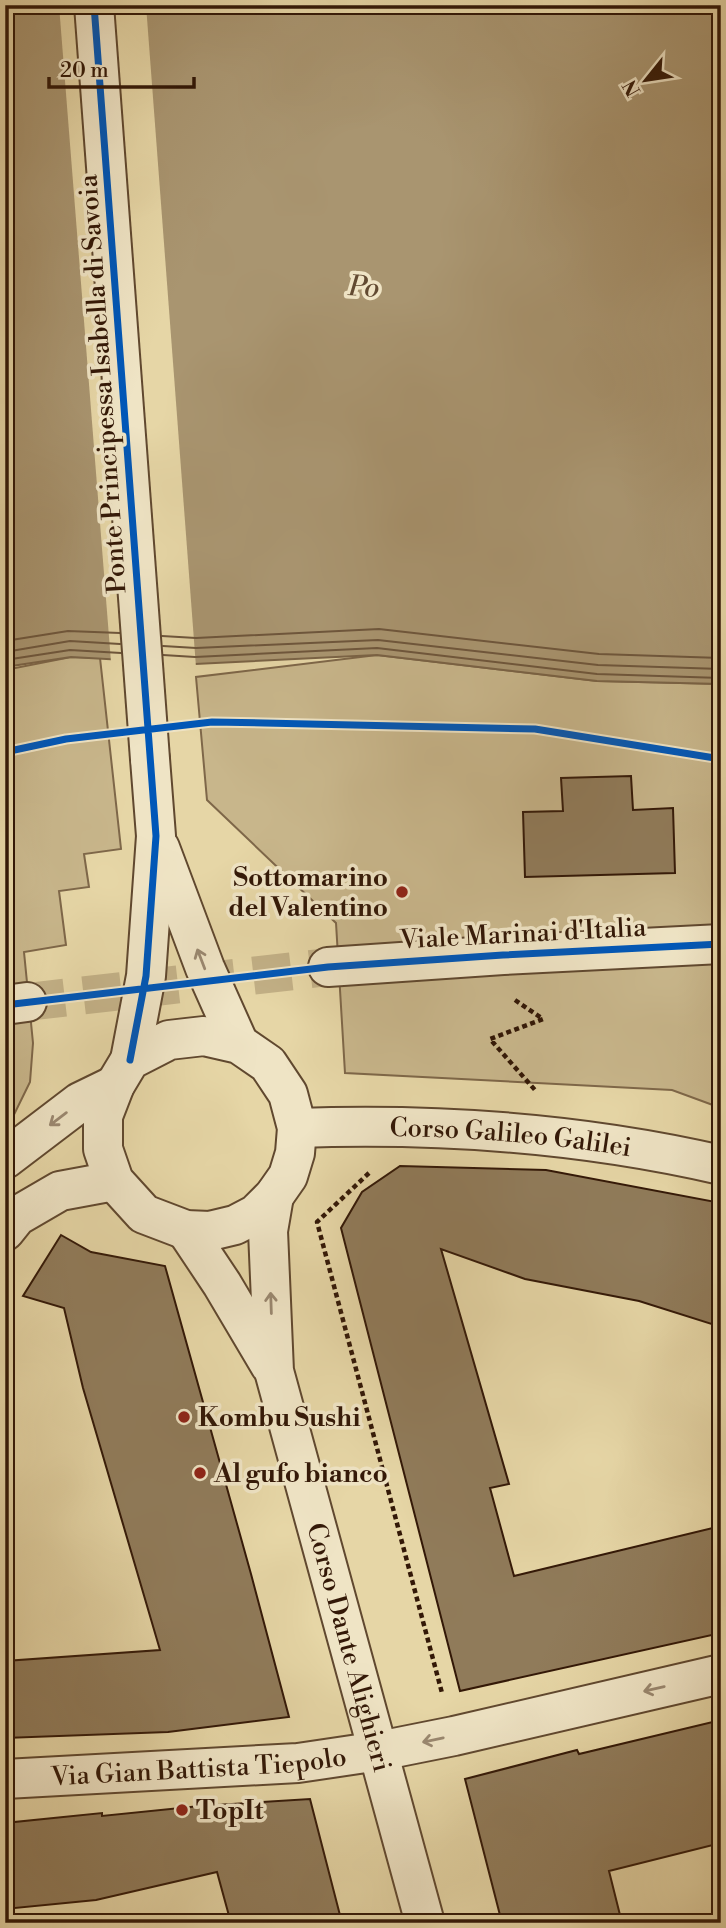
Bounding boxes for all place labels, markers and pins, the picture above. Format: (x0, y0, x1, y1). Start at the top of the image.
place label: Sottomarino del Valentino (228, 862, 388, 924)
marker: Sottomarino del Valentino (394, 884, 410, 900)
place label: Kombu Sushi (198, 1402, 361, 1434)
marker: Kombu Sushi (176, 1409, 192, 1425)
place label: Al gufo bianco (213, 1458, 388, 1490)
marker: Al gufo bianco (192, 1465, 208, 1481)
place label: TopIt (196, 1795, 264, 1827)
marker: TopIt (174, 1802, 190, 1818)

